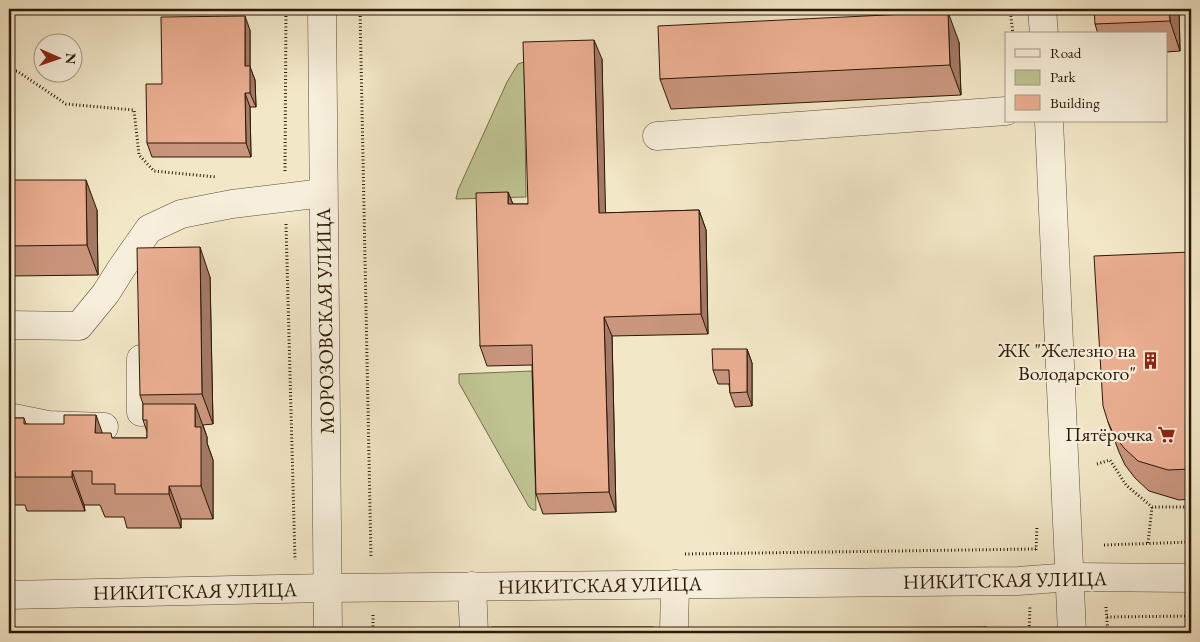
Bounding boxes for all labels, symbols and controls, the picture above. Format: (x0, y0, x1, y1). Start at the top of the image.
north arrow (32, 32, 82, 82)
legend (1005, 32, 1168, 122)
text: Road (1050, 43, 1082, 62)
text: N (62, 52, 80, 65)
text: Park (1050, 67, 1077, 86)
text: Building (1050, 93, 1100, 112)
street label: МОРОЗОВСКАЯ УЛИЦА (310, 207, 340, 434)
place label: ЖК "Железно на Володарского" (997, 337, 1136, 386)
building icon: ЖК "Железно на Володарского" (1140, 351, 1160, 371)
place label: Пятёрочка (1065, 421, 1153, 447)
supermarket icon: Пятёрочка (1157, 424, 1177, 444)
street label: НИКИТСКАЯ УЛИЦА (903, 565, 1107, 595)
street label: НИКИТСКАЯ УЛИЦА (498, 570, 702, 600)
street label: НИКИТСКАЯ УЛИЦА (93, 576, 297, 606)

